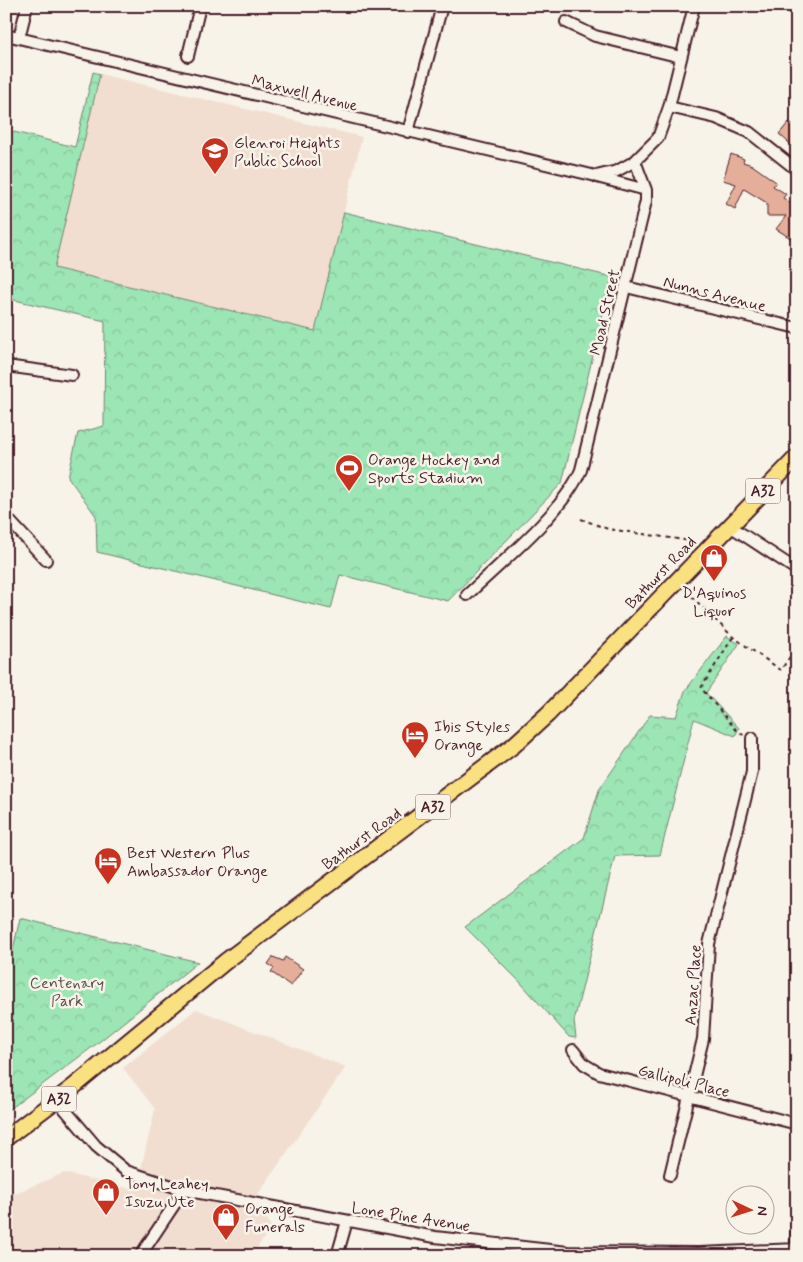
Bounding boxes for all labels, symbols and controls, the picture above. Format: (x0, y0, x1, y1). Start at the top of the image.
street label: Maxwell Avenue (249, 70, 360, 117)
place label: Glenroi Heights Public School (234, 133, 340, 172)
school or university icon: Glenroi Heights Public School (200, 136, 230, 175)
street label: Moad Street (585, 267, 626, 357)
street label: Nunns Avenue (661, 272, 768, 317)
place label: Orange Hockey and Sports Stadium (368, 450, 500, 489)
sports icon: Orange Hockey and Sports Stadium (334, 453, 364, 492)
road number: A32 (746, 478, 780, 504)
street label: Bathurst Road (621, 532, 701, 614)
shop icon: D'Aquinos Liquor (699, 543, 729, 582)
place label: D'Aquinos Liquor (682, 583, 746, 622)
place label: Ibis Styles Orange (434, 717, 510, 757)
hotel icon: Ibis Styles Orange (400, 720, 430, 759)
road number: A32 (416, 794, 450, 820)
street label: Bathurst Road (318, 803, 406, 875)
place label: Best Western Plus Ambassador Orange (127, 843, 268, 883)
hotel icon: Best Western Plus Ambassador Orange (93, 846, 123, 885)
street label: Anzac Place (680, 944, 707, 1026)
park label: Centenary Park (30, 973, 104, 1012)
street label: Gallipoli Place (636, 1060, 732, 1103)
road number: A32 (42, 1086, 76, 1112)
place label: Tony Leahey Isuzu Ute (125, 1174, 209, 1213)
shop icon: Tony Leahey Isuzu Ute (91, 1177, 121, 1216)
north arrow (726, 1184, 776, 1234)
street label: Lone Pine Avenue (350, 1198, 472, 1237)
place label: Orange Funerals (245, 1199, 305, 1238)
shop icon: Orange Funerals (211, 1202, 241, 1241)
text: N (753, 1206, 771, 1216)

